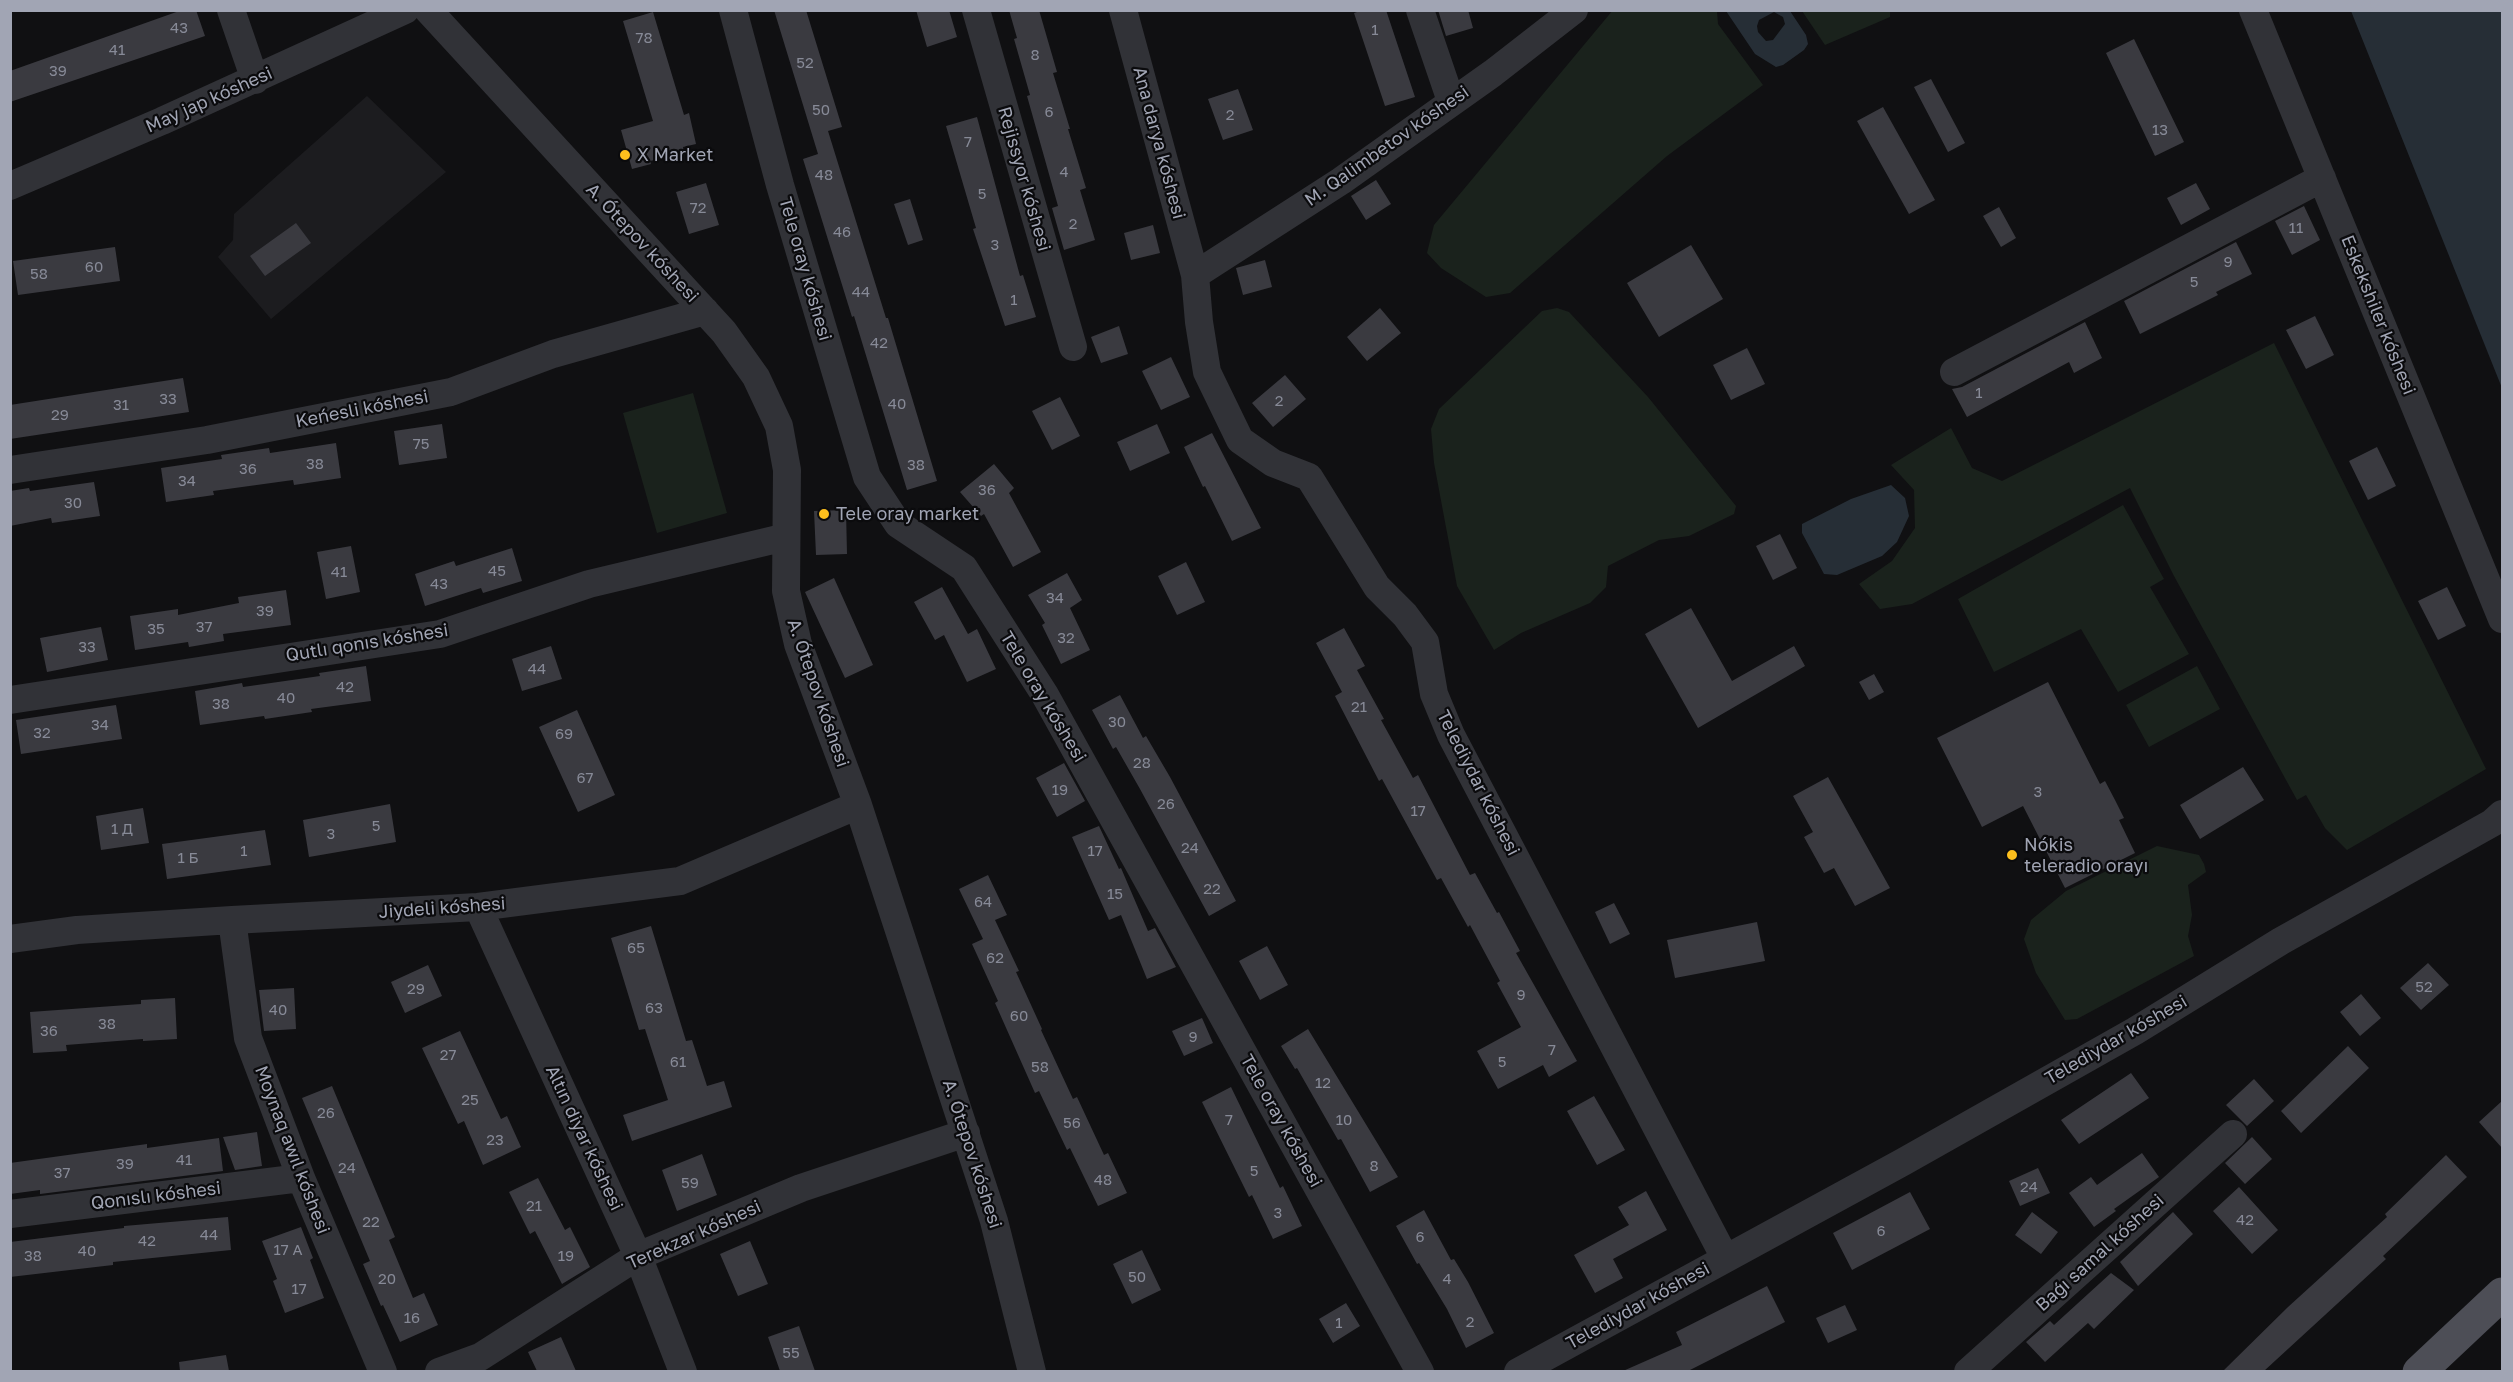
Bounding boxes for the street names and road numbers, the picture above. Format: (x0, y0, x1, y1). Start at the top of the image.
street label: May jap kóshesi (142, 62, 276, 138)
street label: Ana darya kóshesi (1128, 64, 1190, 222)
street label: M. Qalimbetov kóshesi (1301, 81, 1473, 211)
street label: Rejissyor kóshesi (993, 104, 1055, 254)
street label: A. Ótepov kóshesi (581, 179, 703, 307)
street label: Tele oray kóshesi (774, 195, 836, 343)
street label: Eskekshiler kóshesi (2336, 232, 2420, 398)
street label: Keńesli kóshesi (294, 386, 430, 432)
street label: A. Ótepov kóshesi (783, 616, 853, 770)
street label: Qutlı qonıs kóshesi (284, 619, 450, 667)
street label: Tele oray kóshesi (995, 628, 1091, 766)
street label: Telediydar kóshesi (1432, 707, 1524, 859)
street label: Jiydeli kóshesi (378, 893, 506, 923)
street label: Telediydar kóshesi (2041, 991, 2191, 1089)
street label: Tele oray kóshesi (1236, 1051, 1326, 1191)
street label: Altın diyar kóshesi (541, 1062, 627, 1214)
street label: Moynaq awıl kóshesi (250, 1063, 334, 1237)
street label: A. Ótepov kóshesi (938, 1077, 1006, 1231)
street label: Qonıslı kóshesi (90, 1177, 222, 1215)
street label: Baǵı samal kóshesi (2032, 1190, 2168, 1316)
street label: Terekzar kóshesi (624, 1196, 764, 1274)
street label: Telediydar kóshesi (1563, 1258, 1713, 1354)

